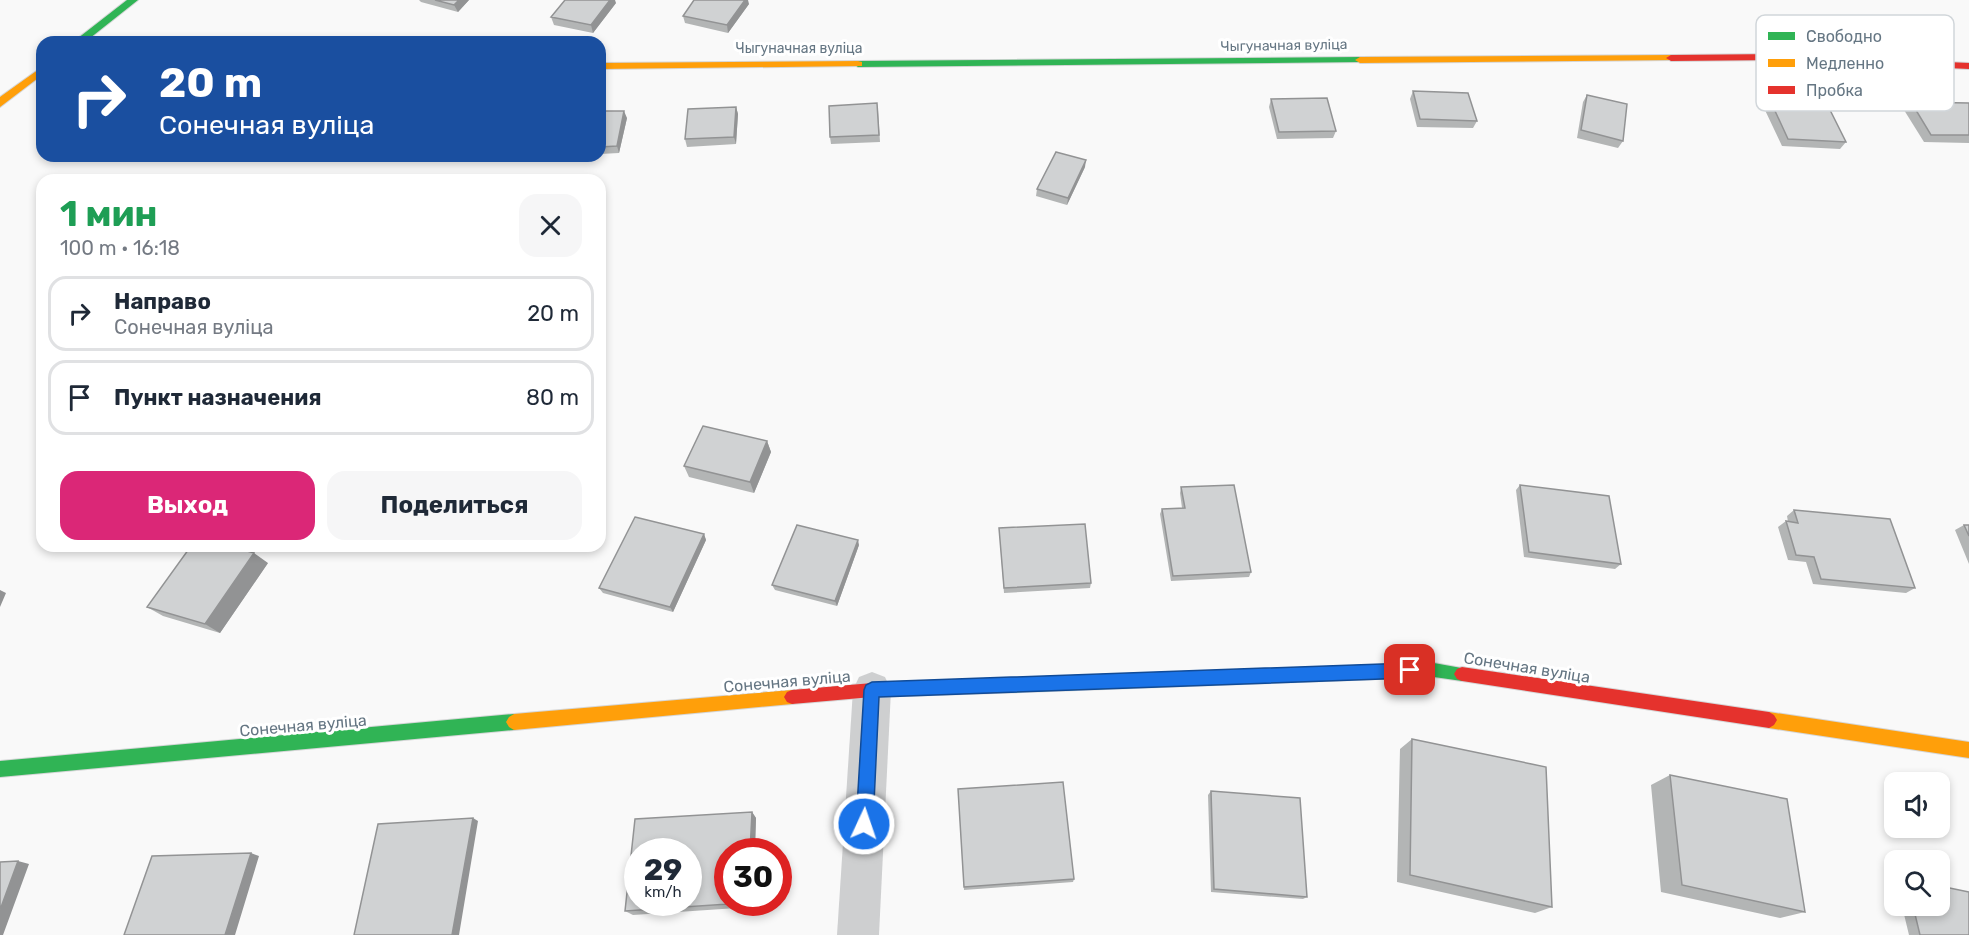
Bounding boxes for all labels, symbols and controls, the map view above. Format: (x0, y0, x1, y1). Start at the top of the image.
legend (1756, 15, 1954, 111)
text: Свободно (1806, 27, 1882, 46)
street label: Чыгуначная вуліца (1220, 36, 1348, 55)
street label: Чыгуначная вуліца (735, 40, 863, 57)
text: Медленно (1806, 54, 1884, 73)
text: 20 m (159, 58, 262, 108)
icon: right (60, 60, 138, 138)
text: Пробка (1806, 81, 1863, 100)
text: Сонечная вуліца (159, 109, 374, 141)
text: 1 мин (60, 192, 158, 235)
button: close (519, 194, 582, 257)
text: 100 m · 16:18 (60, 236, 180, 260)
text: Направо (114, 288, 211, 315)
icon: right (63, 297, 96, 330)
text: 20 m (527, 300, 579, 327)
text: Сонечная вуліца (114, 315, 274, 339)
icon: arrive (63, 381, 96, 414)
text: Пункт назначения (114, 384, 322, 411)
text: 80 m (526, 384, 579, 411)
button: Выход (60, 471, 315, 540)
button: Поделиться (327, 471, 582, 540)
pin (1384, 644, 1435, 695)
street label: Сонечная вуліца (1462, 648, 1591, 687)
icon: arrive (1393, 653, 1426, 686)
street label: Сонечная вуліца (723, 666, 851, 697)
street label: Сонечная вуліца (239, 710, 367, 741)
map controls (1884, 772, 1950, 916)
button: sound (1884, 772, 1950, 838)
position arrow (832, 792, 896, 856)
speed limit sign: 30 (714, 838, 792, 916)
button: search (1884, 850, 1950, 916)
text: 29 (644, 852, 682, 888)
text: km/h (644, 883, 682, 901)

